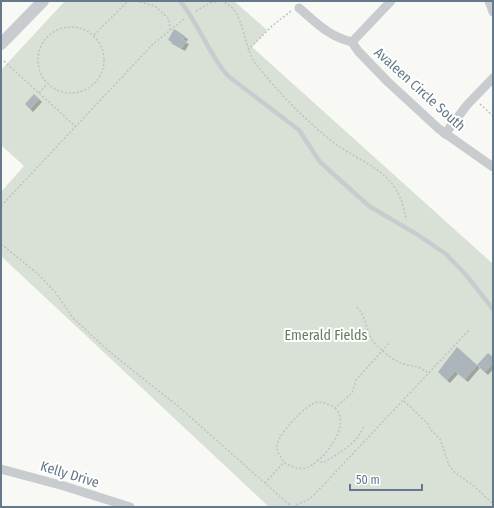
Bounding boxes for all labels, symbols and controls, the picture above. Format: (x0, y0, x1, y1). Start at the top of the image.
street label: Avaleen Circle South (371, 44, 469, 135)
park label: Emerald Fields (285, 327, 367, 344)
street label: Kelly Drive (38, 457, 101, 491)
scale bar (350, 466, 422, 492)
text: 50 m (356, 473, 380, 487)

